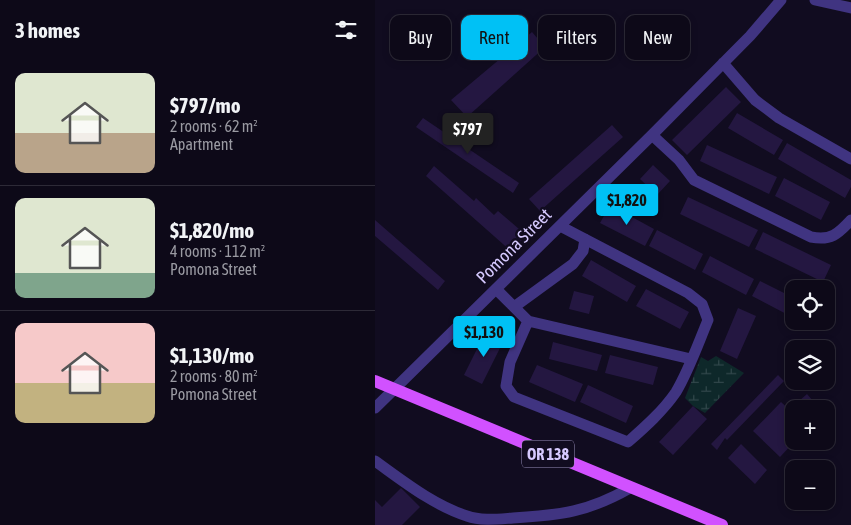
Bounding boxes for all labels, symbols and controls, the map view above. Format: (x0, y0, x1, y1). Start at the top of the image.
chip: Buy (390, 15, 451, 60)
chip: Rent (461, 15, 528, 60)
chip: Filters (538, 15, 615, 60)
chip: New (625, 15, 690, 60)
icon: filters (332, 16, 360, 44)
text: 3 homes (15, 18, 80, 42)
icon: home (55, 93, 115, 153)
text: $797/mo (170, 93, 241, 117)
pin: $797 (438, 112, 498, 155)
text: 2 rooms · 62 m² (170, 117, 258, 135)
text: $797 (453, 120, 483, 138)
text: Apartment (170, 135, 233, 153)
pin: $1,820 (586, 184, 668, 226)
text: $1,820 (607, 191, 647, 209)
street label: Pomona Street (472, 204, 556, 288)
icon: home (55, 218, 115, 278)
text: $1,820/mo (170, 218, 254, 242)
text: 4 rooms · 112 m² (170, 242, 265, 260)
text: Pomona Street (170, 260, 257, 278)
map controls (785, 280, 835, 510)
button: locate (785, 280, 835, 330)
pin: $1,130 (443, 316, 525, 358)
text: $1,130 (464, 323, 504, 341)
button: layers (785, 340, 835, 390)
icon: home (55, 343, 115, 403)
text: $1,130/mo (170, 343, 254, 367)
text: 2 rooms · 80 m² (170, 367, 258, 385)
text: Pomona Street (170, 385, 257, 403)
button: + (785, 400, 835, 450)
road number: OR 138 (522, 440, 574, 468)
button: − (785, 460, 835, 510)

